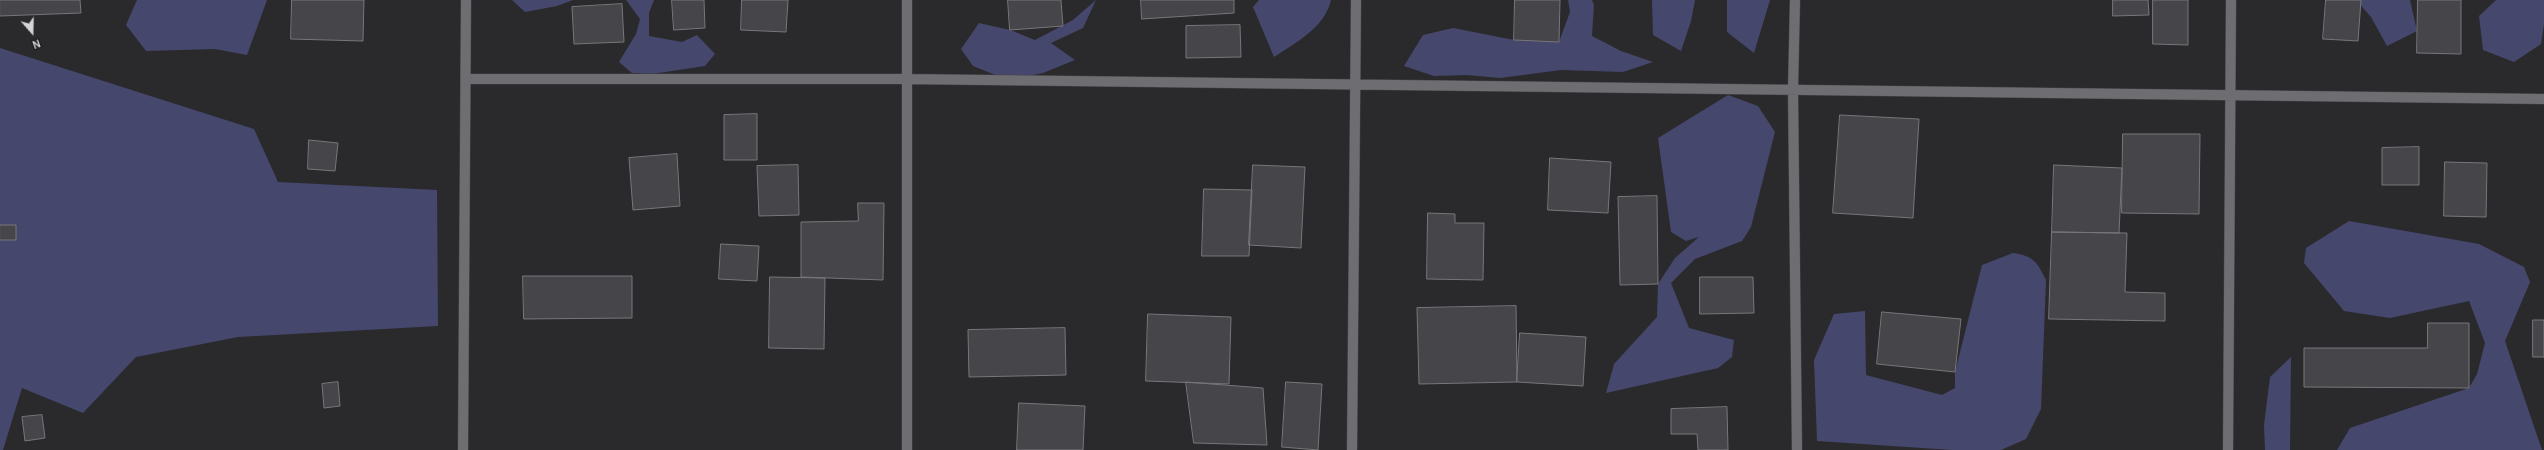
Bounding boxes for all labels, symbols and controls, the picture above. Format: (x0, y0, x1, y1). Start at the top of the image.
north arrow (12, 12, 52, 52)
text: N (30, 36, 42, 51)

